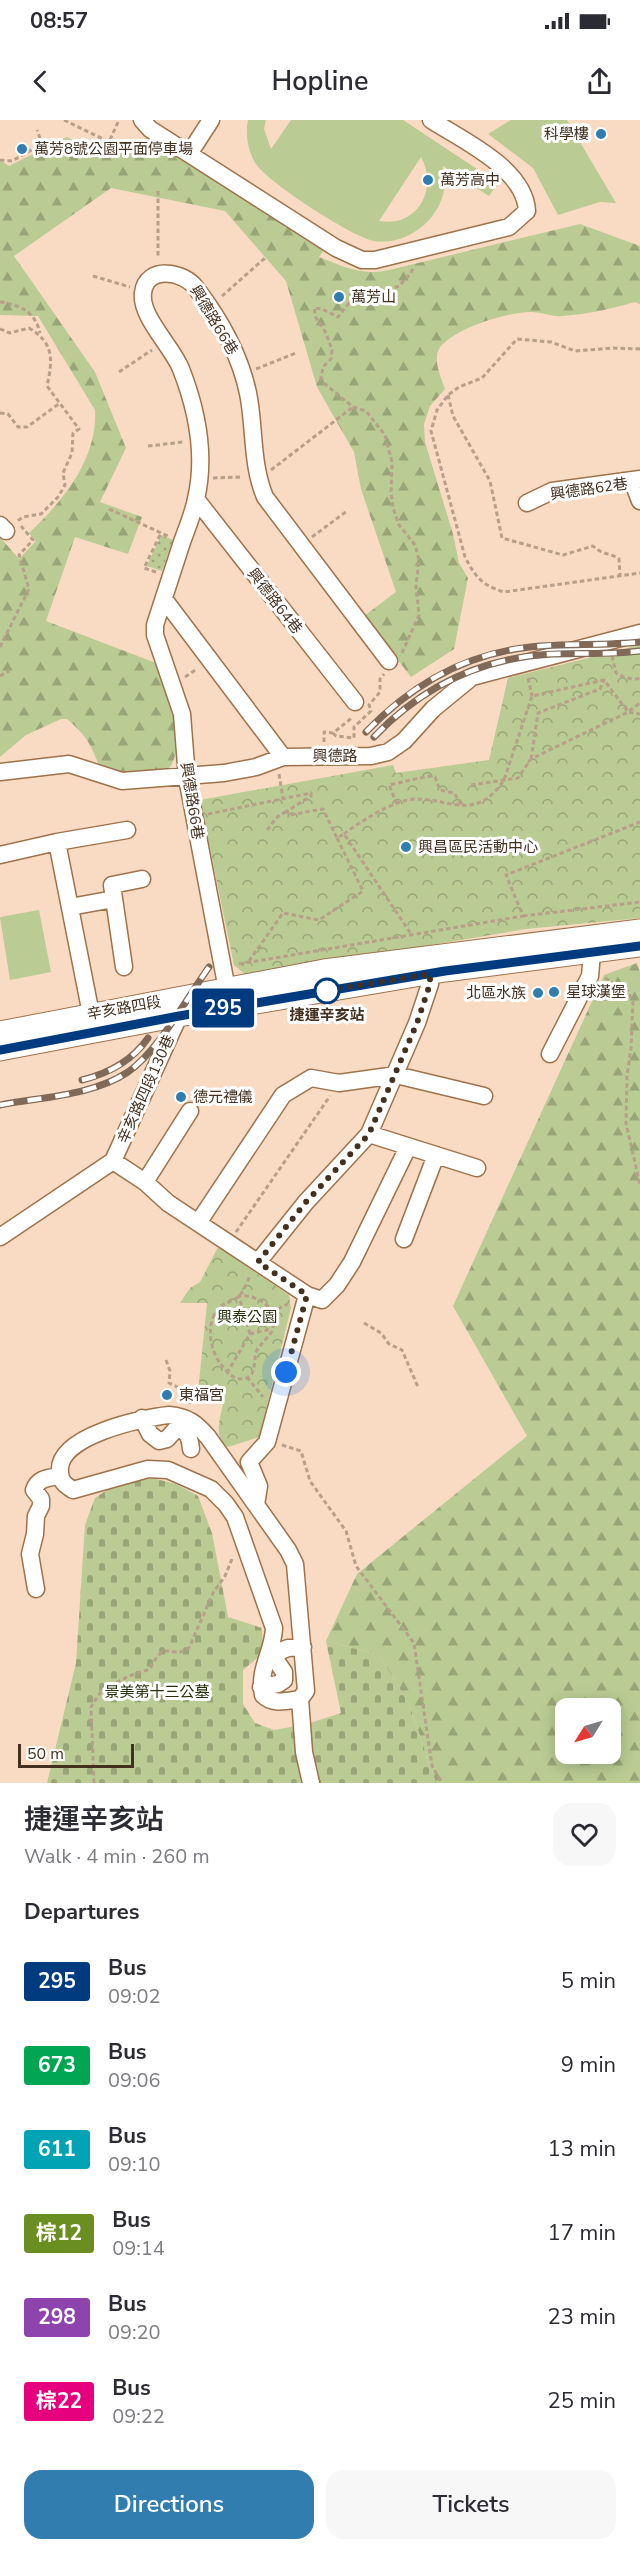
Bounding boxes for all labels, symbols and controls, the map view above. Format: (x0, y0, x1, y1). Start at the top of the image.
text: 08:57 (30, 6, 88, 36)
text: Hopline (272, 63, 368, 100)
icon: back (24, 65, 57, 98)
icon: share (583, 65, 616, 98)
place label: 科學樓 (544, 124, 589, 144)
marker: 科學樓 (594, 127, 608, 141)
place label: 萬芳8號公園平面停車場 (34, 139, 193, 159)
marker: 萬芳8號公園平面停車場 (15, 142, 29, 156)
place label: 萬芳高中 (440, 170, 500, 190)
marker: 萬芳高中 (421, 173, 435, 187)
street label: 興德路66巷 (185, 281, 243, 359)
place label: 萬芳山 (351, 287, 396, 307)
marker: 萬芳山 (332, 290, 346, 304)
street label: 興德路62巷 (549, 474, 629, 504)
street label: 興德路64巷 (243, 564, 307, 638)
street label: 興德路 (312, 746, 358, 766)
street label: 興德路66巷 (176, 761, 208, 841)
place label: 興昌區民活動中心 (418, 837, 538, 857)
marker: 興昌區民活動中心 (399, 840, 413, 854)
marker: 捷運辛亥站 (314, 978, 340, 1004)
place label: 星球漢堡 (566, 982, 626, 1002)
place label: 北區水族 (466, 983, 526, 1003)
marker: 星球漢堡 (547, 985, 561, 999)
marker: 北區水族 (531, 986, 545, 1000)
line badge: 295 (188, 988, 258, 1028)
street label: 辛亥路四段 (85, 992, 163, 1024)
text: 295 (204, 994, 242, 1022)
place label: 捷運辛亥站 (289, 1005, 365, 1025)
street label: 辛亥路四段130巷 (113, 1031, 179, 1147)
place label: 德元禮儀 (193, 1087, 253, 1107)
marker: 德元禮儀 (174, 1090, 188, 1104)
park label: 興泰公園 (217, 1307, 277, 1327)
your location (271, 1357, 301, 1387)
place label: 東福宮 (179, 1385, 224, 1405)
marker: 東福宮 (160, 1388, 174, 1402)
park label: 景美第十三公墓 (104, 1682, 210, 1702)
north arrow (555, 1698, 621, 1764)
map controls (555, 1698, 621, 1764)
scale bar (18, 1741, 134, 1768)
text: 50 m (27, 1743, 64, 1765)
text: 捷運辛亥站 (24, 1801, 164, 1839)
button: heart (553, 1803, 616, 1866)
text: Walk · 4 min · 260 m (24, 1843, 210, 1870)
text: Departures (24, 1897, 139, 1927)
text: Bus (108, 1953, 147, 1983)
text: 5 min (561, 1966, 616, 1996)
text: 295 (38, 1967, 76, 1995)
text: 09:02 (108, 1983, 161, 2010)
text: Bus (108, 2037, 147, 2067)
text: 9 min (561, 2050, 616, 2080)
text: 673 (38, 2051, 76, 2079)
text: 09:06 (108, 2067, 161, 2094)
text: Bus (108, 2121, 147, 2151)
text: 13 min (548, 2134, 616, 2164)
text: 611 (38, 2135, 76, 2163)
text: 09:10 (108, 2151, 161, 2178)
text: Bus (112, 2205, 151, 2235)
text: 17 min (548, 2218, 616, 2248)
text: 棕12 (36, 2219, 82, 2247)
text: 09:14 (112, 2235, 165, 2262)
text: Bus (108, 2289, 147, 2319)
text: 23 min (548, 2302, 616, 2332)
text: 298 (38, 2303, 76, 2331)
text: 09:20 (108, 2319, 161, 2346)
text: Bus (112, 2373, 151, 2403)
text: 25 min (548, 2386, 616, 2416)
text: 棕22 (36, 2387, 82, 2415)
text: 09:22 (112, 2403, 165, 2430)
button: Directions (24, 2470, 314, 2539)
button: Tickets (326, 2470, 616, 2539)

